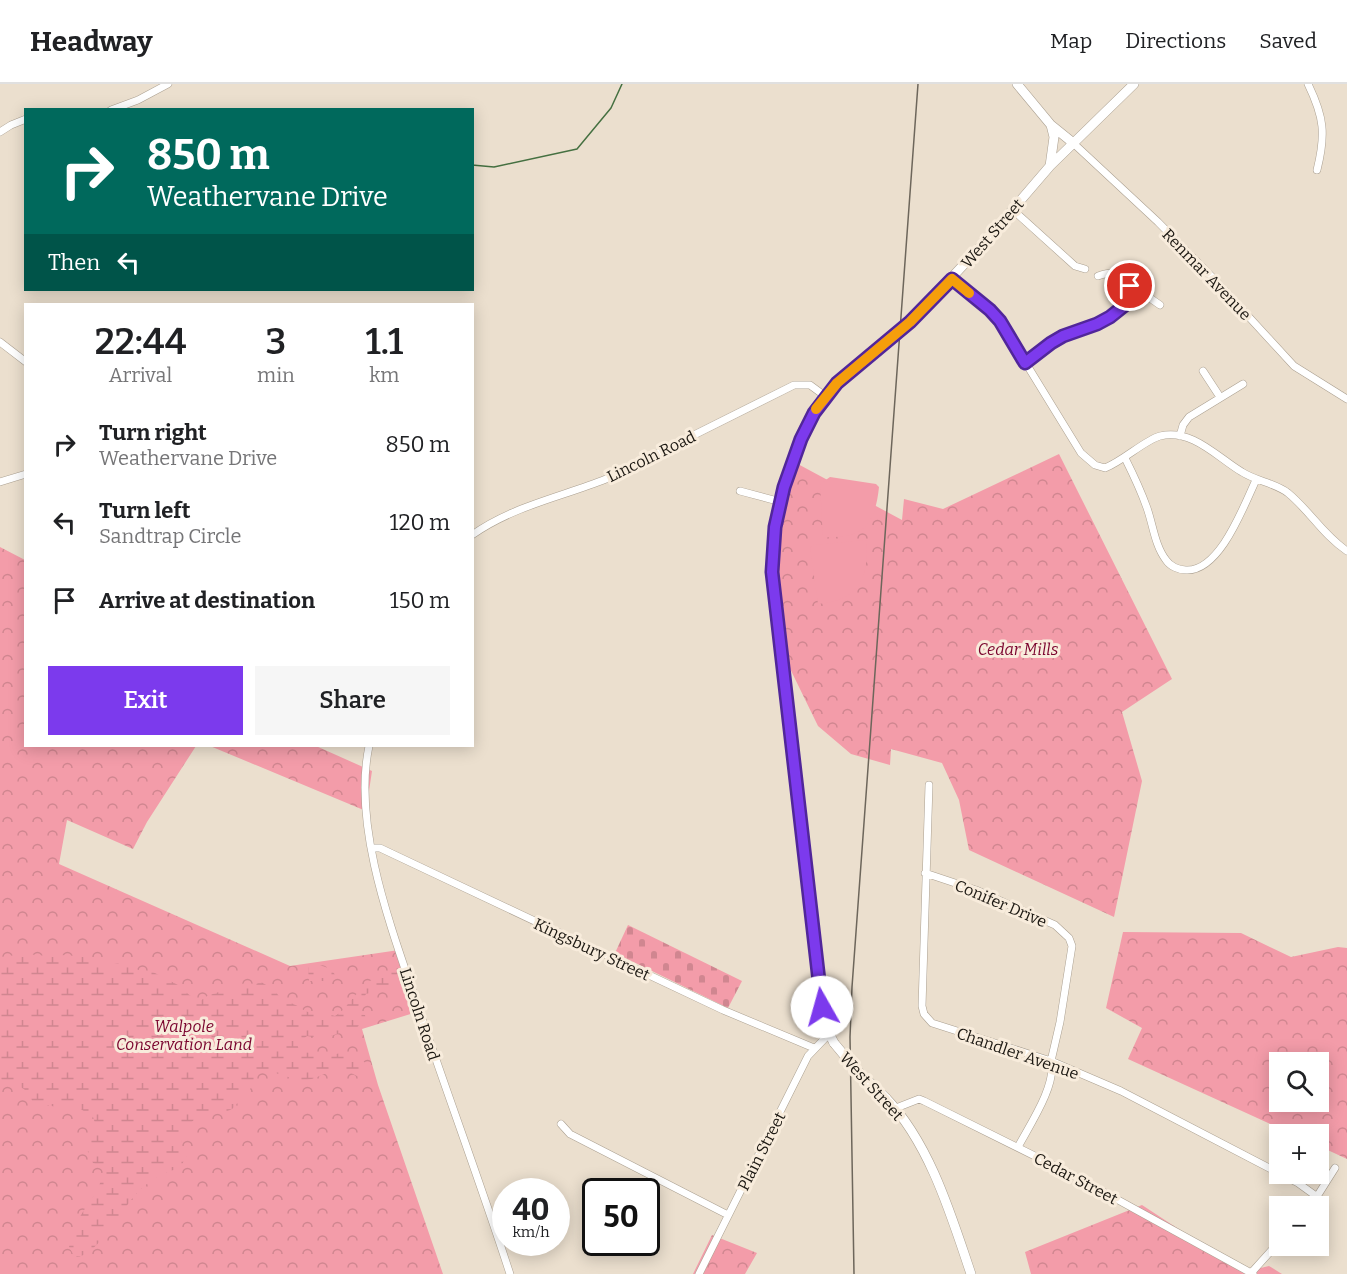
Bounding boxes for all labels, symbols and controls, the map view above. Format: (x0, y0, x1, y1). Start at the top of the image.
text: Headway (30, 25, 153, 58)
text: Map (1050, 28, 1092, 54)
text: Directions (1125, 28, 1226, 54)
text: Saved (1259, 28, 1317, 54)
text: 850 m (147, 130, 270, 180)
icon: right (48, 132, 126, 210)
text: Weathervane Drive (147, 181, 388, 213)
street label: West Street (957, 195, 1028, 272)
street label: Renmar Avenue (1158, 225, 1255, 324)
icon: left (112, 246, 145, 279)
text: Then (48, 249, 100, 276)
pin (1104, 260, 1155, 311)
icon: arrive (1113, 269, 1146, 302)
text: 22:44 (95, 320, 186, 364)
text: 3 (266, 320, 286, 364)
text: 1.1 (365, 320, 403, 364)
text: Arrival (109, 363, 172, 387)
text: min (257, 363, 295, 387)
text: km (369, 363, 399, 387)
text: Turn right (99, 419, 207, 446)
street label: Lincoln Road (604, 427, 699, 486)
icon: right (48, 428, 81, 461)
text: 850 m (386, 431, 450, 458)
text: Weathervane Drive (99, 446, 277, 470)
text: Turn left (99, 497, 191, 524)
icon: left (48, 506, 81, 539)
text: 120 m (390, 509, 450, 536)
text: Sandtrap Circle (99, 524, 242, 548)
icon: arrive (48, 584, 81, 617)
text: Arrive at destination (99, 587, 315, 614)
text: 150 m (390, 587, 450, 614)
park label: Cedar Mills (978, 640, 1059, 659)
button: Exit (48, 666, 243, 735)
button: Share (255, 666, 450, 735)
street label: Conifer Drive (952, 876, 1050, 931)
street label: Kingsbury Street (531, 914, 653, 985)
street label: Lincoln Road (396, 965, 444, 1063)
position arrow (790, 975, 854, 1039)
park label: Walpole Conservation Land (116, 1017, 252, 1054)
street label: Chandler Avenue (954, 1024, 1081, 1083)
street label: West Street (836, 1048, 908, 1125)
map controls (1269, 1052, 1329, 1256)
button: search (1269, 1052, 1329, 1112)
street label: Plain Street (734, 1109, 789, 1194)
button: + (1269, 1124, 1329, 1184)
street label: Cedar Street (1031, 1148, 1121, 1209)
speed limit sign: 50 (582, 1178, 660, 1256)
text: 40 (512, 1192, 550, 1228)
button: − (1269, 1196, 1329, 1256)
text: km/h (512, 1223, 550, 1241)

